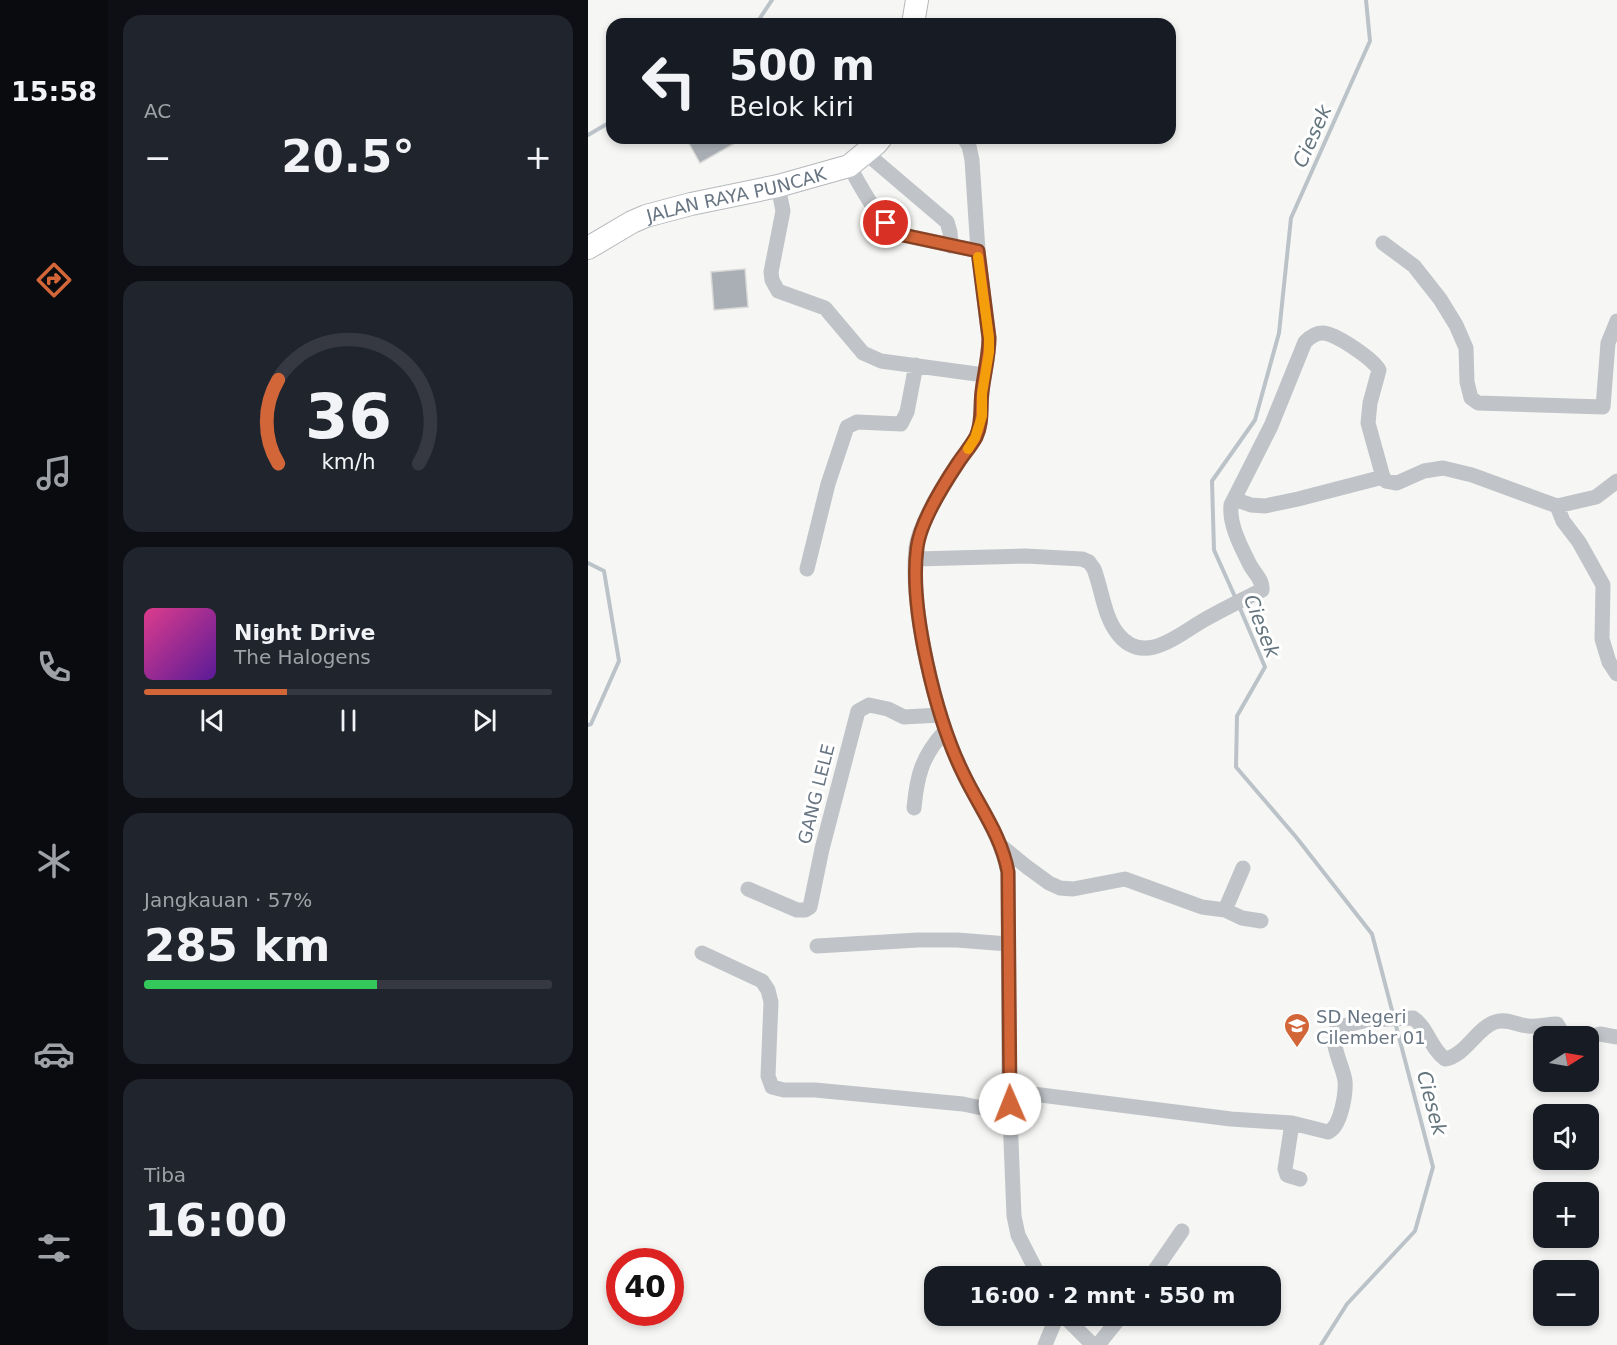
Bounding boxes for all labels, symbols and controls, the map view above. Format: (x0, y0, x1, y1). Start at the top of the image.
text: 500 m (729, 41, 875, 90)
icon: left (630, 42, 708, 120)
text: 15:58 (11, 76, 97, 107)
text: Belok kiri (729, 91, 854, 122)
text: AC (144, 99, 171, 123)
water label: Ciesek (1288, 100, 1337, 171)
text: 20.5° (281, 130, 415, 183)
text: − (144, 138, 172, 177)
text: + (524, 138, 552, 177)
street label: JALAN RAYA PUNCAK (643, 162, 829, 226)
pin (860, 197, 911, 248)
icon: arrive (869, 206, 902, 239)
icon: directions (33, 259, 75, 301)
text: 36 (305, 380, 391, 453)
text: km/h (321, 449, 375, 474)
icon: music (33, 452, 75, 494)
water label: Ciesek (1239, 591, 1286, 662)
text: Night Drive (234, 620, 375, 645)
text: The Halogens (234, 645, 371, 669)
icon: phone (33, 646, 75, 688)
icon: previous (196, 704, 229, 737)
icon: pause (332, 704, 365, 737)
icon: next (468, 704, 501, 737)
street label: GANG LELE (793, 742, 839, 846)
icon: climate (33, 840, 75, 882)
text: Jangkauan · 57% (144, 888, 312, 912)
text: 285 km (144, 919, 330, 972)
place label: SD Negeri Cilember 01 (1316, 1006, 1426, 1048)
school or university icon: SD Negeri Cilember 01 (1282, 1011, 1312, 1049)
north arrow (1533, 1026, 1599, 1092)
map controls (1533, 1026, 1599, 1326)
icon: car (33, 1033, 75, 1075)
water label: Ciesek (1412, 1068, 1453, 1139)
position arrow (978, 1072, 1042, 1136)
button: sound (1533, 1104, 1599, 1170)
text: Tiba (144, 1163, 186, 1187)
button: + (1533, 1182, 1599, 1248)
text: 16:00 (144, 1194, 287, 1247)
icon: filters (33, 1227, 75, 1269)
speed limit sign: 40 (606, 1248, 684, 1326)
button: − (1533, 1260, 1599, 1326)
text: 16:00 · 2 mnt · 550 m (970, 1283, 1235, 1308)

